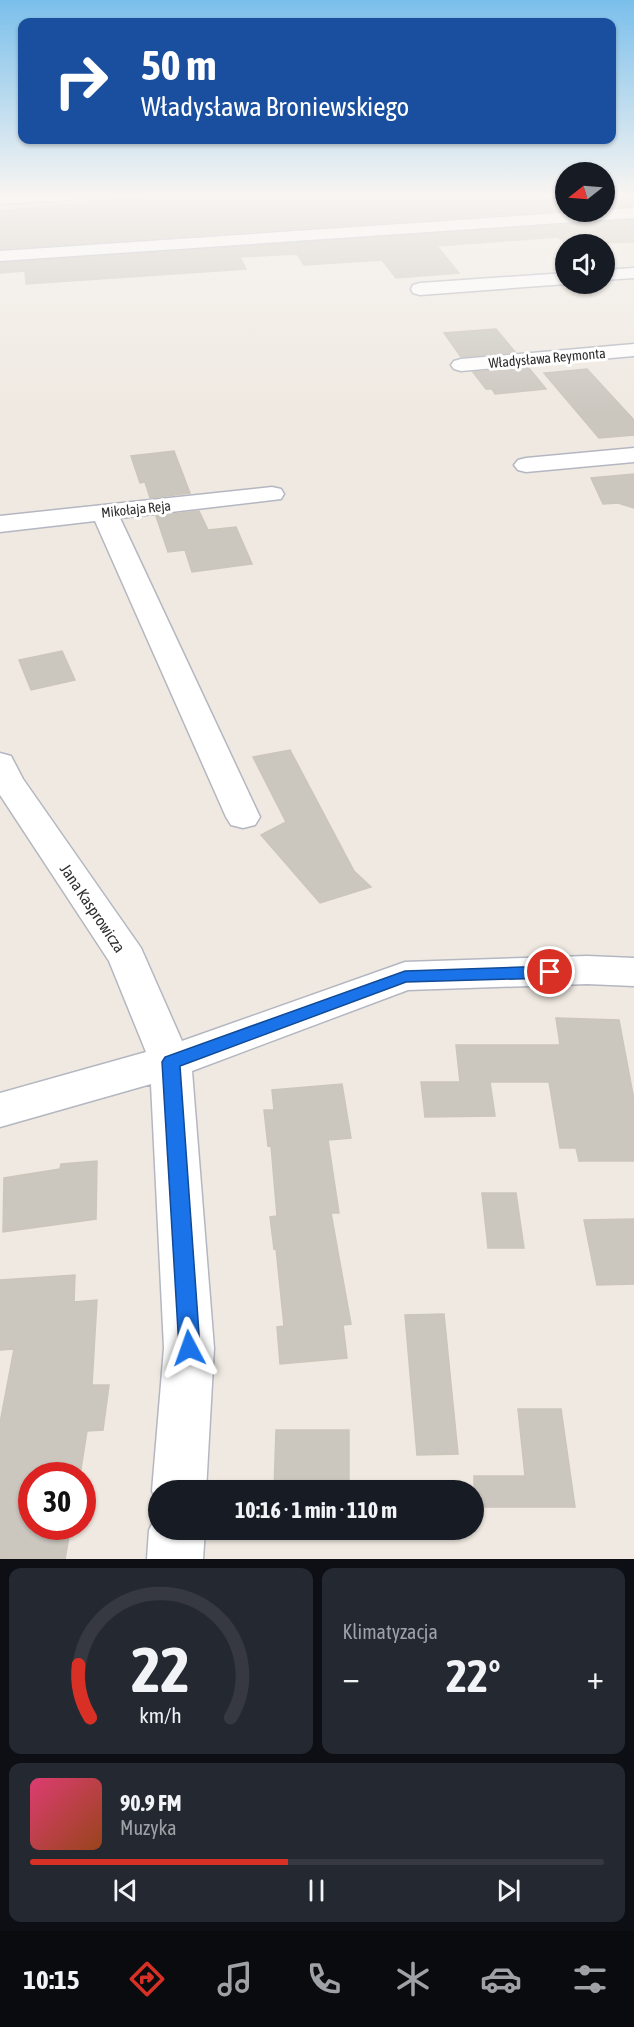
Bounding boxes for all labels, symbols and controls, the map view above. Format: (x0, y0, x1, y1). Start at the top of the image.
text: 50 m (141, 41, 216, 89)
icon: right (42, 42, 120, 120)
text: Władysława Broniewskiego (141, 91, 409, 122)
north arrow (555, 162, 615, 222)
map controls (555, 162, 615, 294)
button: sound (555, 234, 615, 294)
street label: Władysława Reymonta (488, 345, 606, 371)
street label: Mikołaja Reja (100, 497, 172, 521)
street label: Jana Kasprowicza (56, 860, 129, 956)
pin (524, 946, 575, 997)
icon: arrive (533, 955, 566, 988)
position arrow (157, 1316, 221, 1380)
speed limit sign: 30 (18, 1462, 96, 1540)
text: 10:16 · 1 min · 110 m (235, 1497, 397, 1523)
text: Klimatyzacja (343, 1620, 438, 1643)
text: 22 (131, 1634, 190, 1705)
text: 22° (446, 1650, 501, 1702)
text: − (343, 1658, 360, 1696)
text: + (587, 1658, 604, 1696)
text: km/h (139, 1703, 182, 1728)
text: 90.9 FM (120, 1790, 182, 1816)
text: Muzyka (120, 1816, 177, 1839)
icon: previous (109, 1874, 142, 1907)
icon: pause (300, 1874, 333, 1907)
icon: next (492, 1874, 525, 1907)
icon: directions (126, 1958, 168, 2000)
icon: music (214, 1958, 256, 2000)
icon: phone (303, 1958, 345, 2000)
icon: climate (392, 1958, 434, 2000)
icon: car (480, 1958, 522, 2000)
icon: filters (569, 1958, 611, 2000)
text: 10:15 (23, 1964, 79, 1995)

